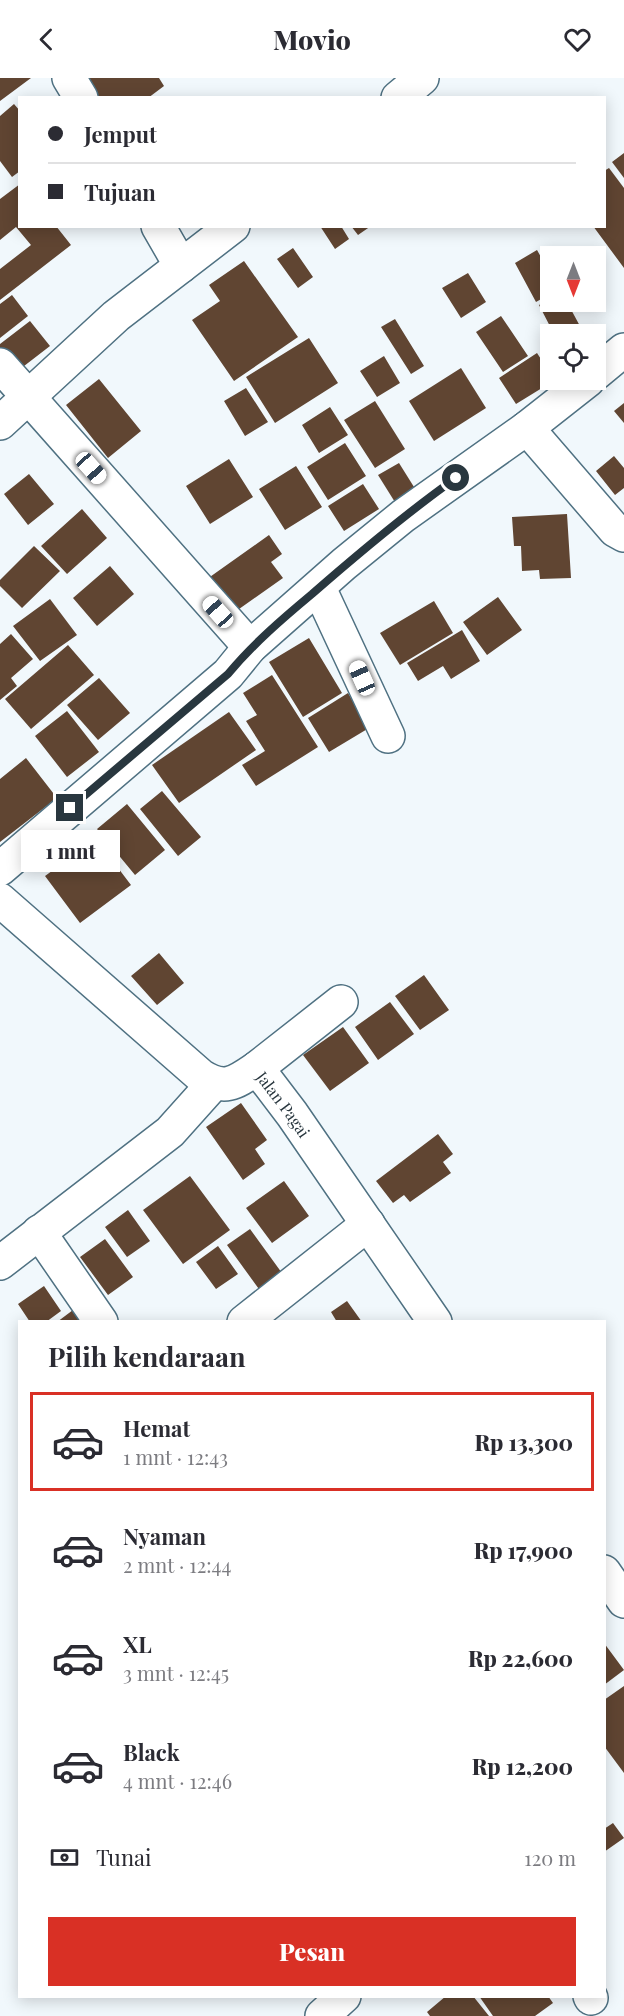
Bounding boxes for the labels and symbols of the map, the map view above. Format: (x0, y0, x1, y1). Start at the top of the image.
north arrow (540, 246, 606, 312)
car (72, 449, 110, 487)
route start (442, 464, 469, 491)
car (199, 593, 237, 631)
car (346, 658, 378, 698)
route end (56, 794, 83, 821)
callout: 1 mnt (20, 829, 119, 871)
street label: Jalan Pagai (252, 1066, 315, 1141)

